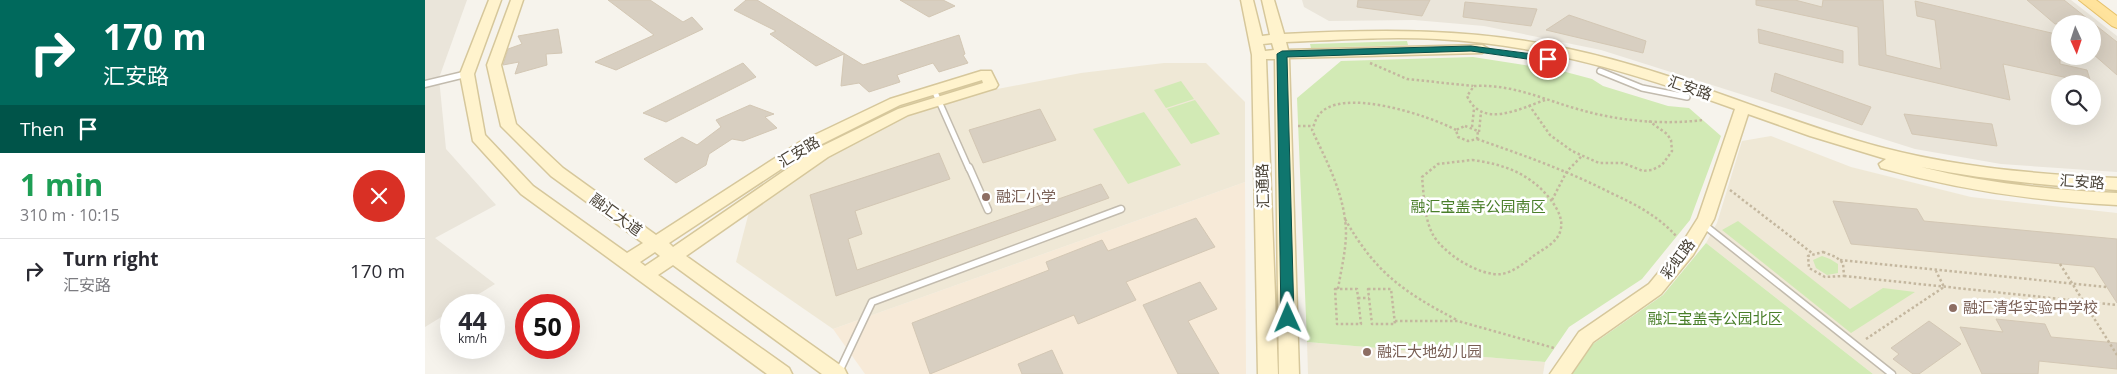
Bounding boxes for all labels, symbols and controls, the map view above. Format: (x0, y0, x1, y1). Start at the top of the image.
text: 170 m (103, 13, 207, 60)
north arrow (2051, 15, 2101, 65)
map controls (2051, 15, 2101, 125)
icon: right (20, 20, 85, 85)
pin (1527, 38, 1569, 80)
icon: arrive (1534, 45, 1562, 73)
text: 汇安路 (103, 60, 169, 90)
street label: 汇安路 (1666, 70, 1715, 104)
button: search (2051, 75, 2101, 125)
icon: arrive (74, 115, 102, 143)
text: Then (20, 116, 64, 142)
street label: 汇安路 (774, 131, 823, 171)
street label: 汇通路 (1251, 163, 1273, 209)
text: 1 min (20, 164, 103, 205)
street label: 汇安路 (2059, 169, 2105, 193)
button: close (353, 170, 405, 222)
place label: 融汇小学 (996, 186, 1056, 206)
street label: 融汇大道 (586, 188, 647, 240)
marker: 融汇小学 (980, 191, 992, 203)
park label: 融汇宝盖寺公园南区 (1410, 196, 1546, 216)
text: 310 m · 10:15 (20, 204, 120, 226)
street label: 彩虹路 (1656, 234, 1699, 282)
text: Turn right (63, 246, 158, 272)
icon: right (20, 257, 48, 285)
text: 170 m (350, 258, 405, 284)
text: 汇安路 (63, 274, 111, 296)
position arrow (1261, 291, 1313, 343)
speed limit sign: 50 (515, 294, 580, 359)
place label: 融汇清华实验中学校 (1963, 297, 2098, 317)
marker: 融汇清华实验中学校 (1947, 302, 1959, 314)
text: 44 (458, 303, 487, 337)
park label: 融汇宝盖寺公园北区 (1647, 308, 1783, 328)
text: km/h (458, 330, 487, 347)
place label: 融汇大地幼儿园 (1377, 341, 1482, 361)
marker: 融汇大地幼儿园 (1361, 346, 1373, 358)

